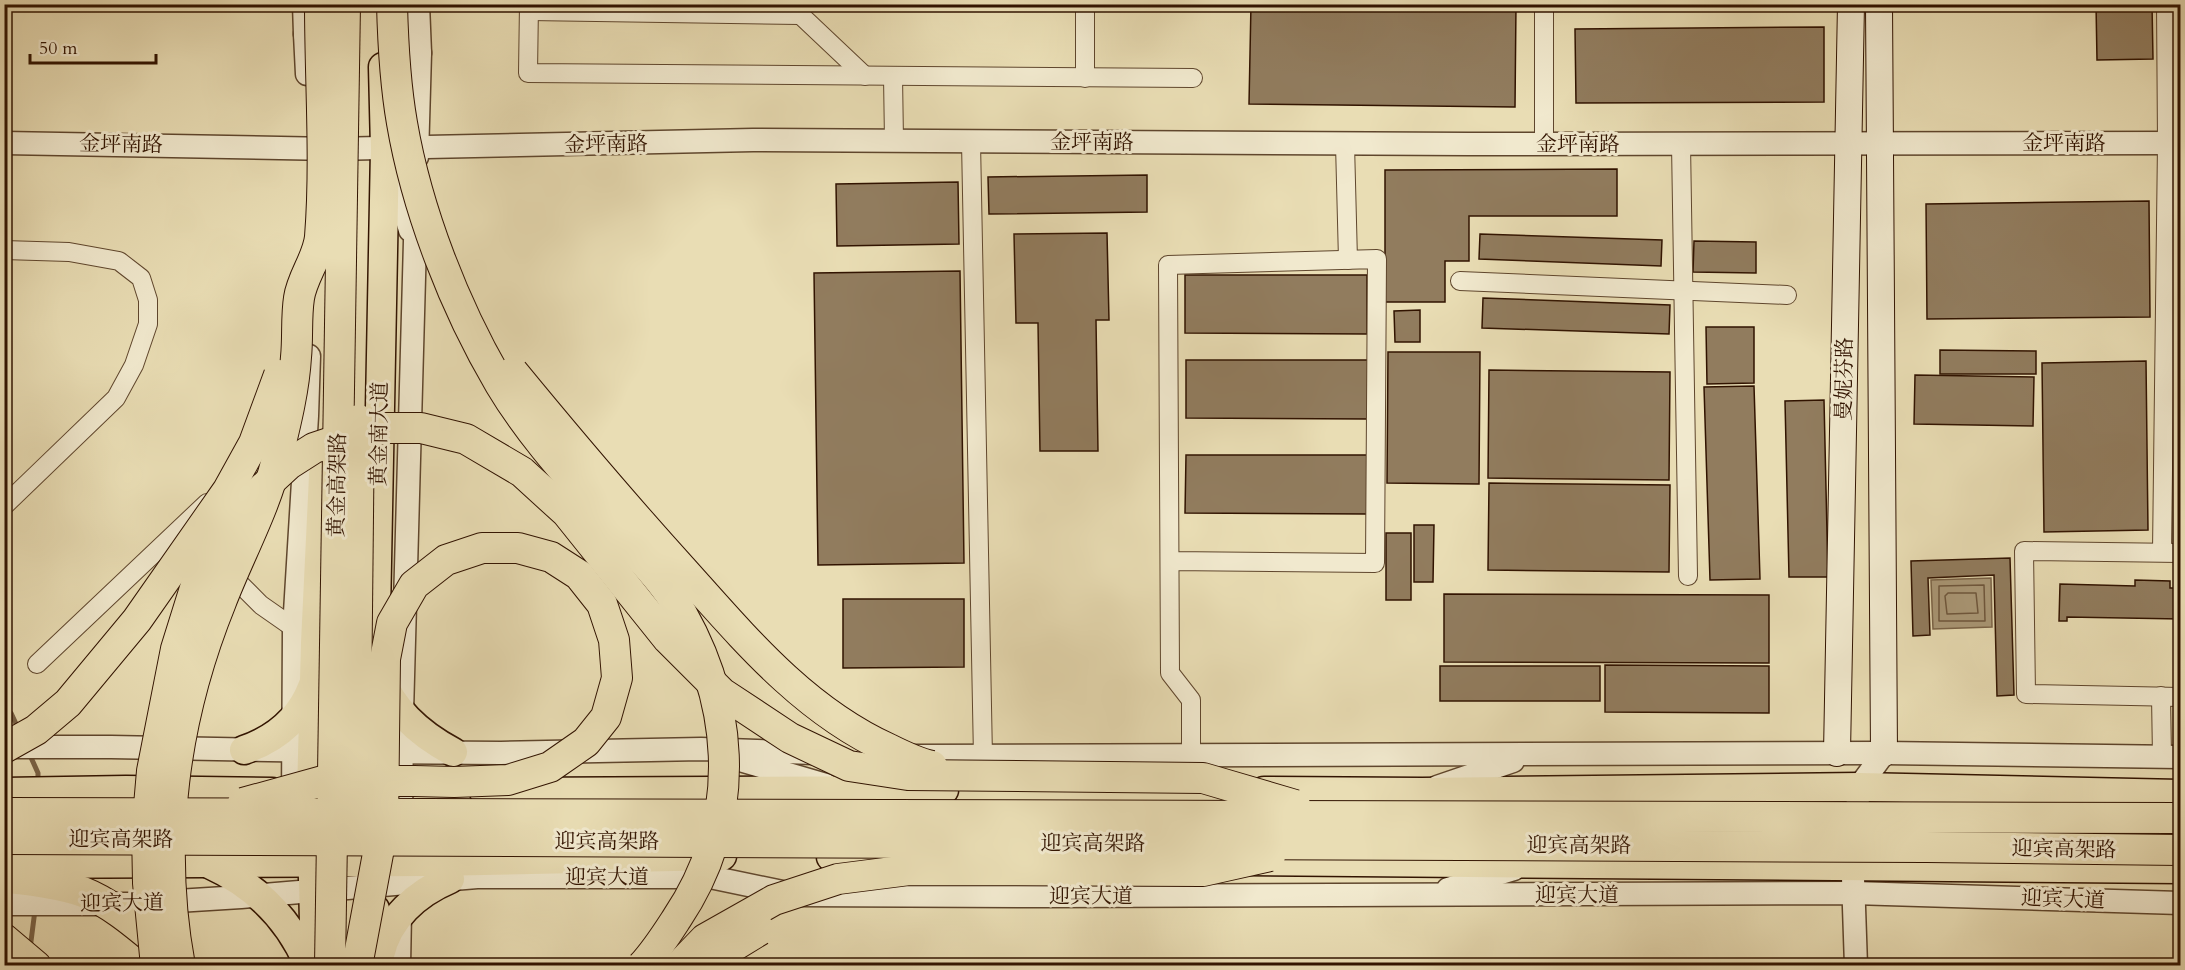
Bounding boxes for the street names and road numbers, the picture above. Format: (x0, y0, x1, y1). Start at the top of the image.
street label: 金坪南路 (1050, 128, 1134, 157)
street label: 金坪南路 (79, 129, 163, 160)
street label: 金坪南路 (564, 129, 648, 160)
street label: 金坪南路 (2022, 129, 2106, 158)
street label: 金坪南路 (1536, 130, 1620, 159)
street label: 曼妮芬路 (1829, 337, 1860, 421)
street label: 黄金南大道 (364, 381, 395, 487)
street label: 黄金高架路 (322, 432, 353, 538)
street label: 迎宾高架路 (69, 825, 174, 854)
street label: 迎宾高架路 (555, 827, 660, 856)
street label: 迎宾高架路 (1041, 829, 1146, 858)
street label: 迎宾高架路 (1527, 831, 1632, 860)
street label: 迎宾高架路 (2011, 834, 2117, 865)
street label: 迎宾大道 (565, 863, 649, 892)
street label: 迎宾大道 (1535, 881, 1619, 910)
street label: 迎宾大道 (1049, 882, 1133, 911)
street label: 迎宾大道 (2021, 884, 2105, 915)
street label: 迎宾大道 (80, 888, 164, 919)

